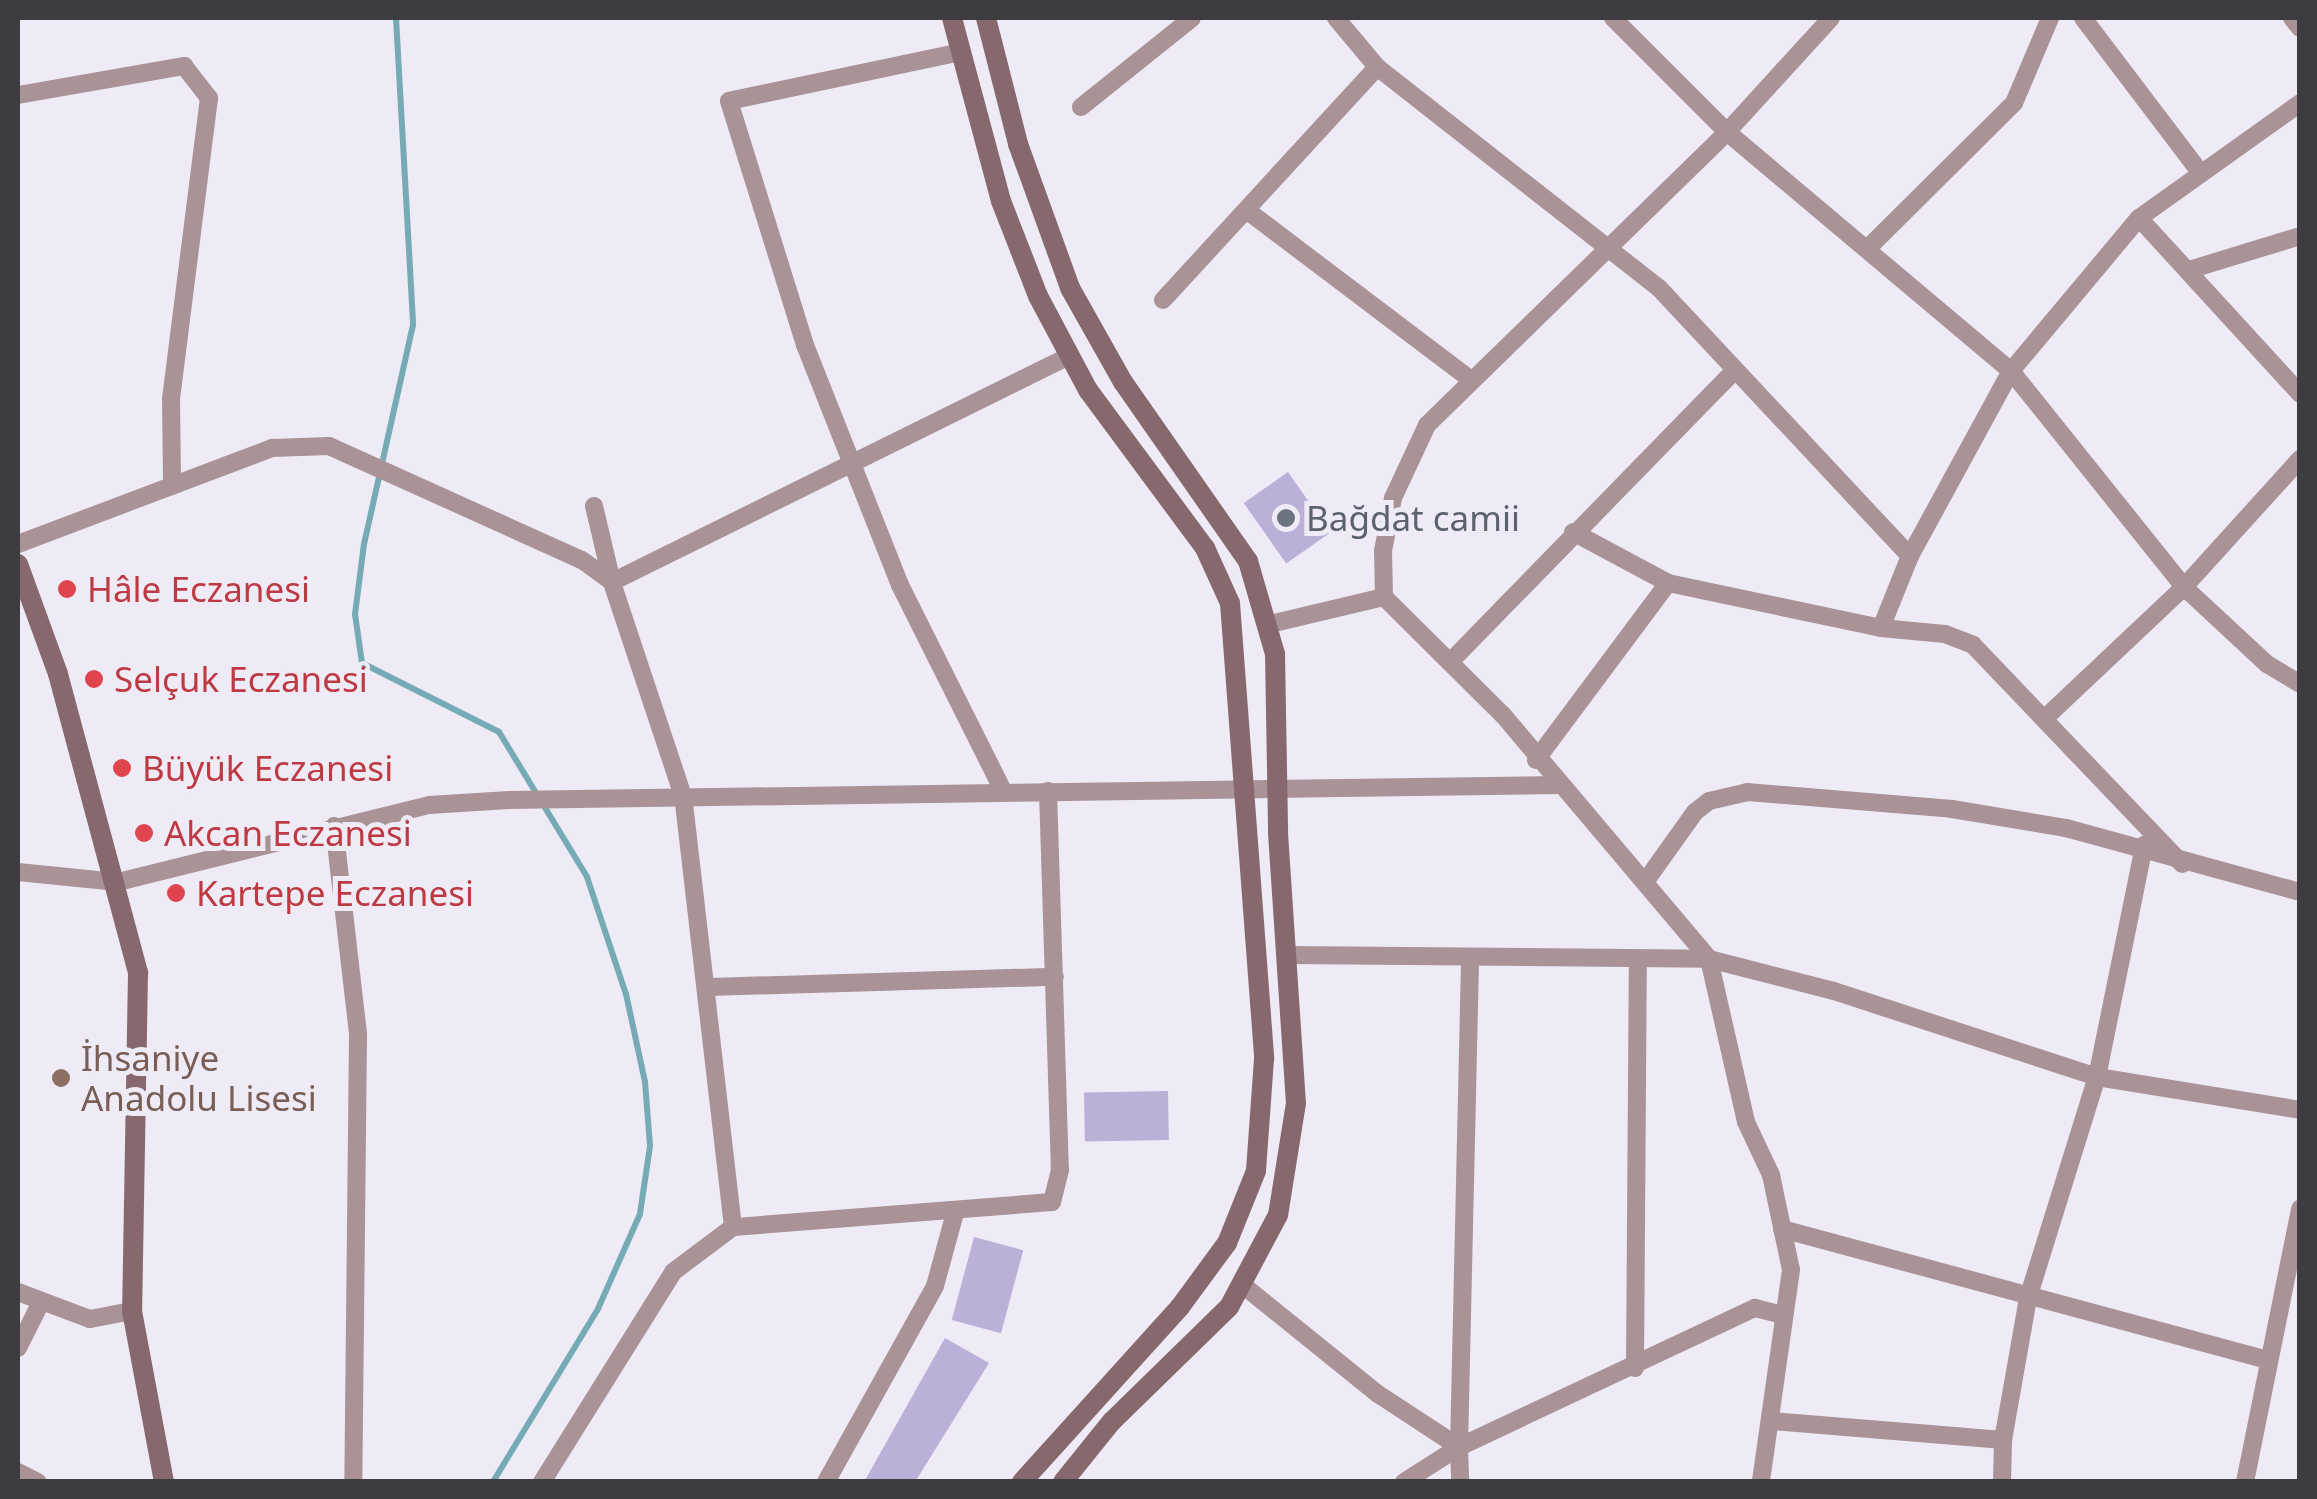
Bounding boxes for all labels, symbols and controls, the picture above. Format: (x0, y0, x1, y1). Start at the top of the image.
place label: Bağdat camii (1306, 497, 1520, 539)
marker: Bağdat camii (1275, 507, 1297, 529)
place label: Hâle Eczanesi (87, 568, 310, 610)
marker: Hâle Eczanesi (56, 578, 78, 600)
place label: Selçuk Eczanesi (114, 658, 368, 700)
marker: Selçuk Eczanesi (83, 668, 105, 690)
place label: Büyük Eczanesi (142, 747, 393, 789)
marker: Büyük Eczanesi (111, 757, 133, 779)
place label: Akcan Eczanesi (164, 812, 412, 854)
marker: Akcan Eczanesi (133, 822, 155, 844)
place label: Kartepe Eczanesi (196, 872, 474, 914)
marker: Kartepe Eczanesi (165, 882, 187, 904)
place label: İhsaniye Anadolu Lisesi (81, 1037, 317, 1119)
marker: İhsaniye Anadolu Lisesi (50, 1067, 72, 1089)

